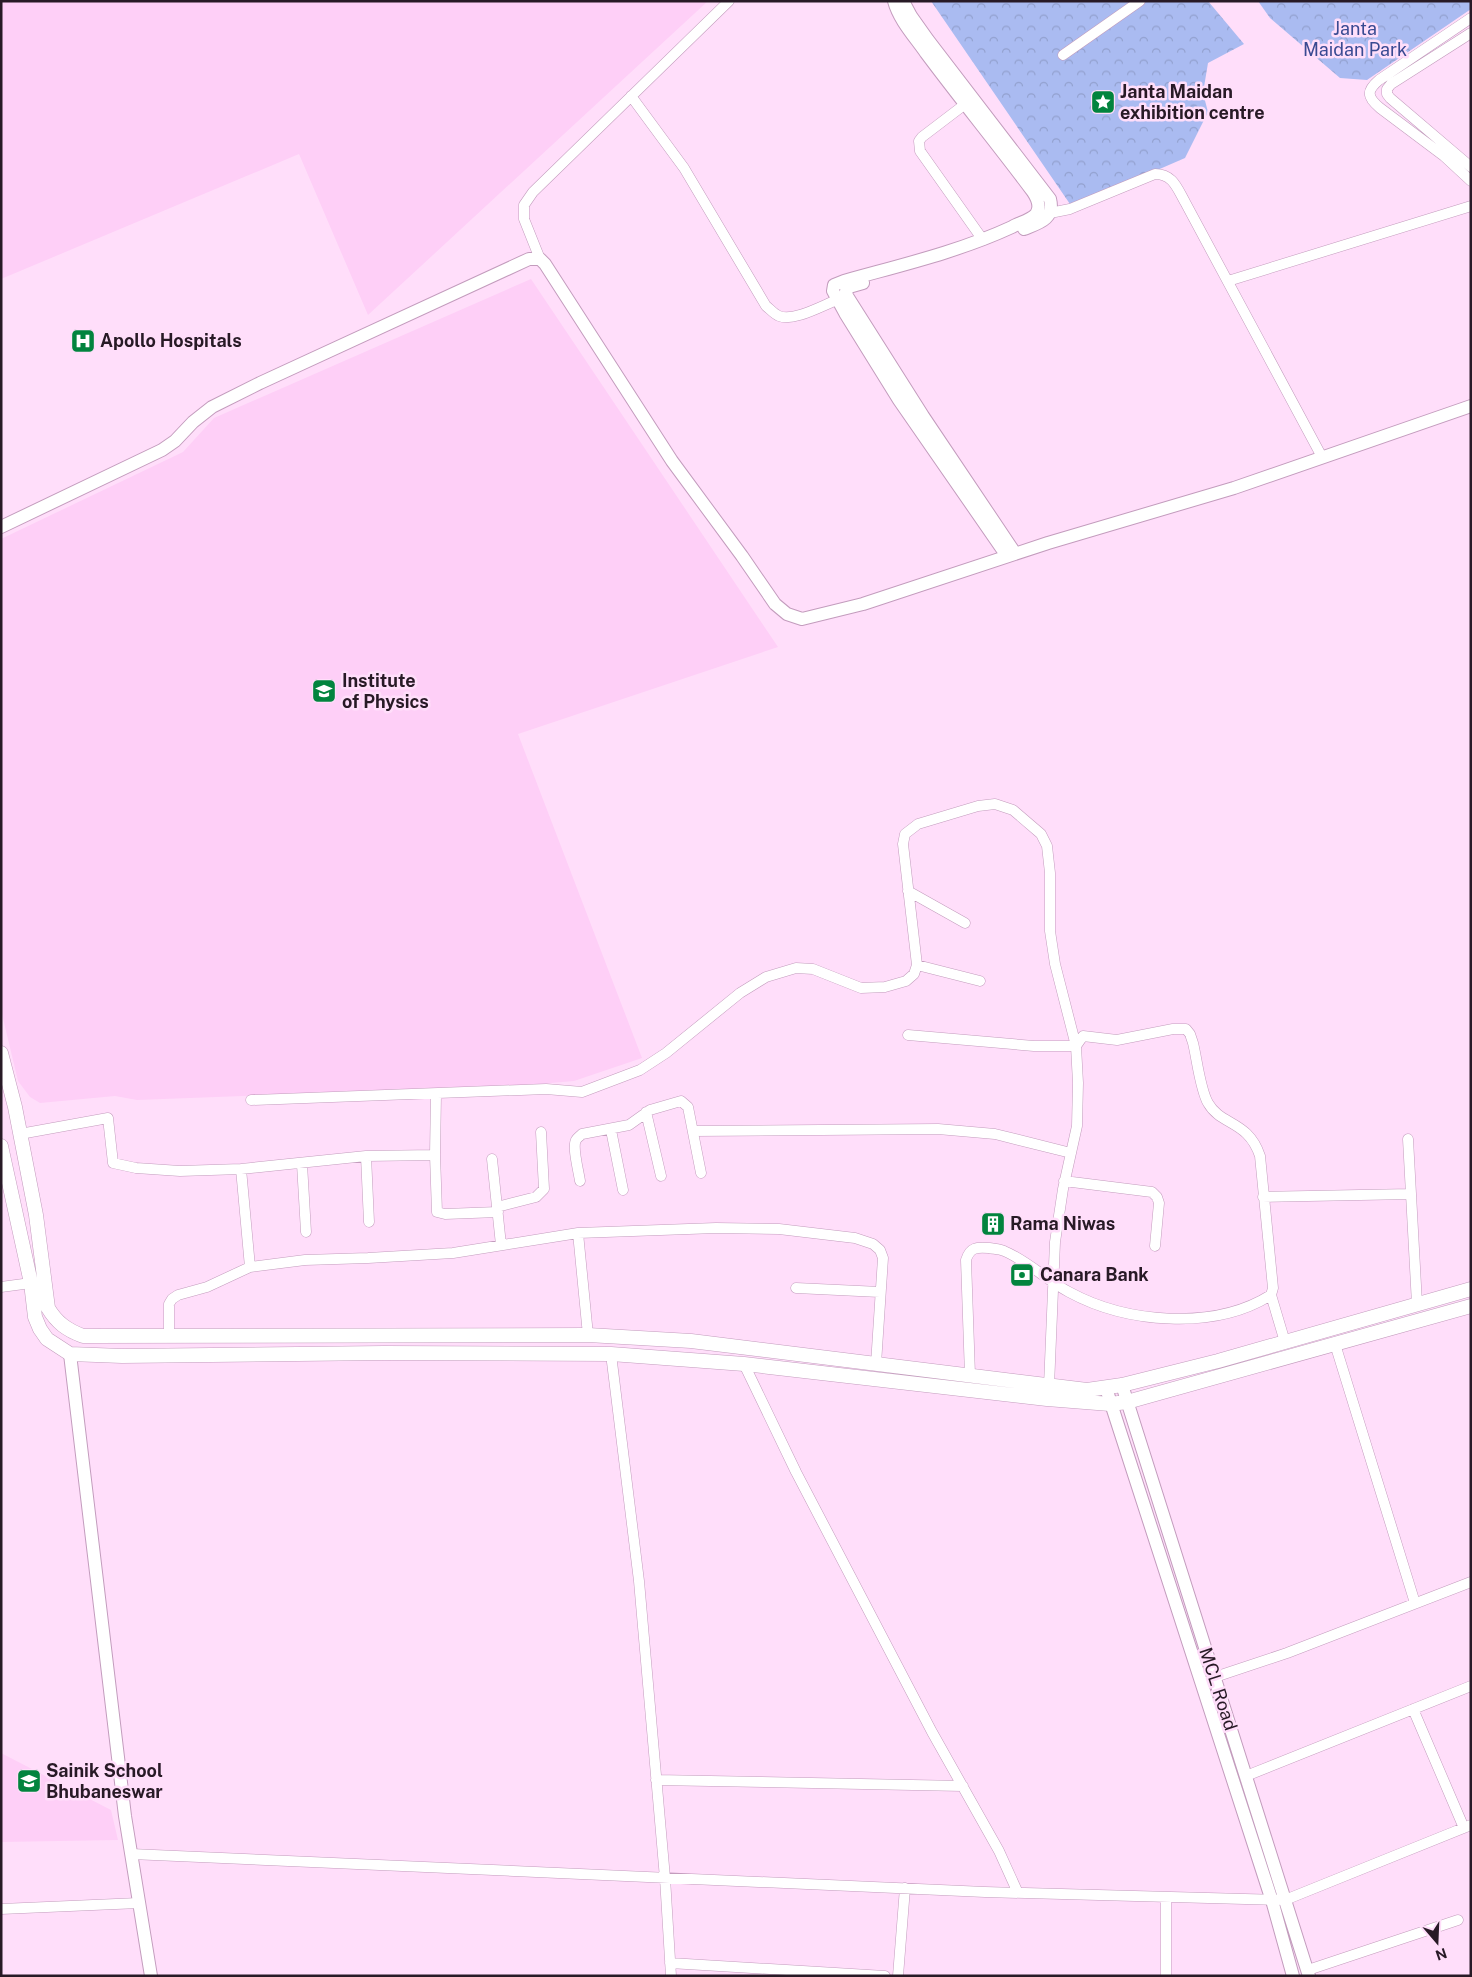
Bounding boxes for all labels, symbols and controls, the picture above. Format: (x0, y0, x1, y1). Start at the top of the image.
park label: Janta Maidan Park (1303, 18, 1407, 60)
place label: Janta Maidan exhibition centre (1120, 81, 1265, 123)
place icon: Janta Maidan exhibition centre (1090, 89, 1116, 115)
hospital icon: Apollo Hospitals (70, 328, 96, 354)
place label: Apollo Hospitals (100, 330, 242, 351)
place label: Institute of Physics (342, 670, 429, 712)
school or university icon: Institute of Physics (311, 678, 337, 704)
building icon: Rama Niwas (980, 1211, 1006, 1237)
place label: Rama Niwas (1010, 1213, 1115, 1234)
bank icon: Canara Bank (1009, 1262, 1035, 1288)
place label: Canara Bank (1040, 1264, 1149, 1285)
street label: MCL Road (1195, 1645, 1242, 1733)
place label: Sainik School Bhubaneswar (46, 1760, 163, 1802)
school or university icon: Sainik School Bhubaneswar (16, 1768, 42, 1794)
north arrow (1412, 1917, 1462, 1967)
text: N (1433, 1945, 1449, 1964)

